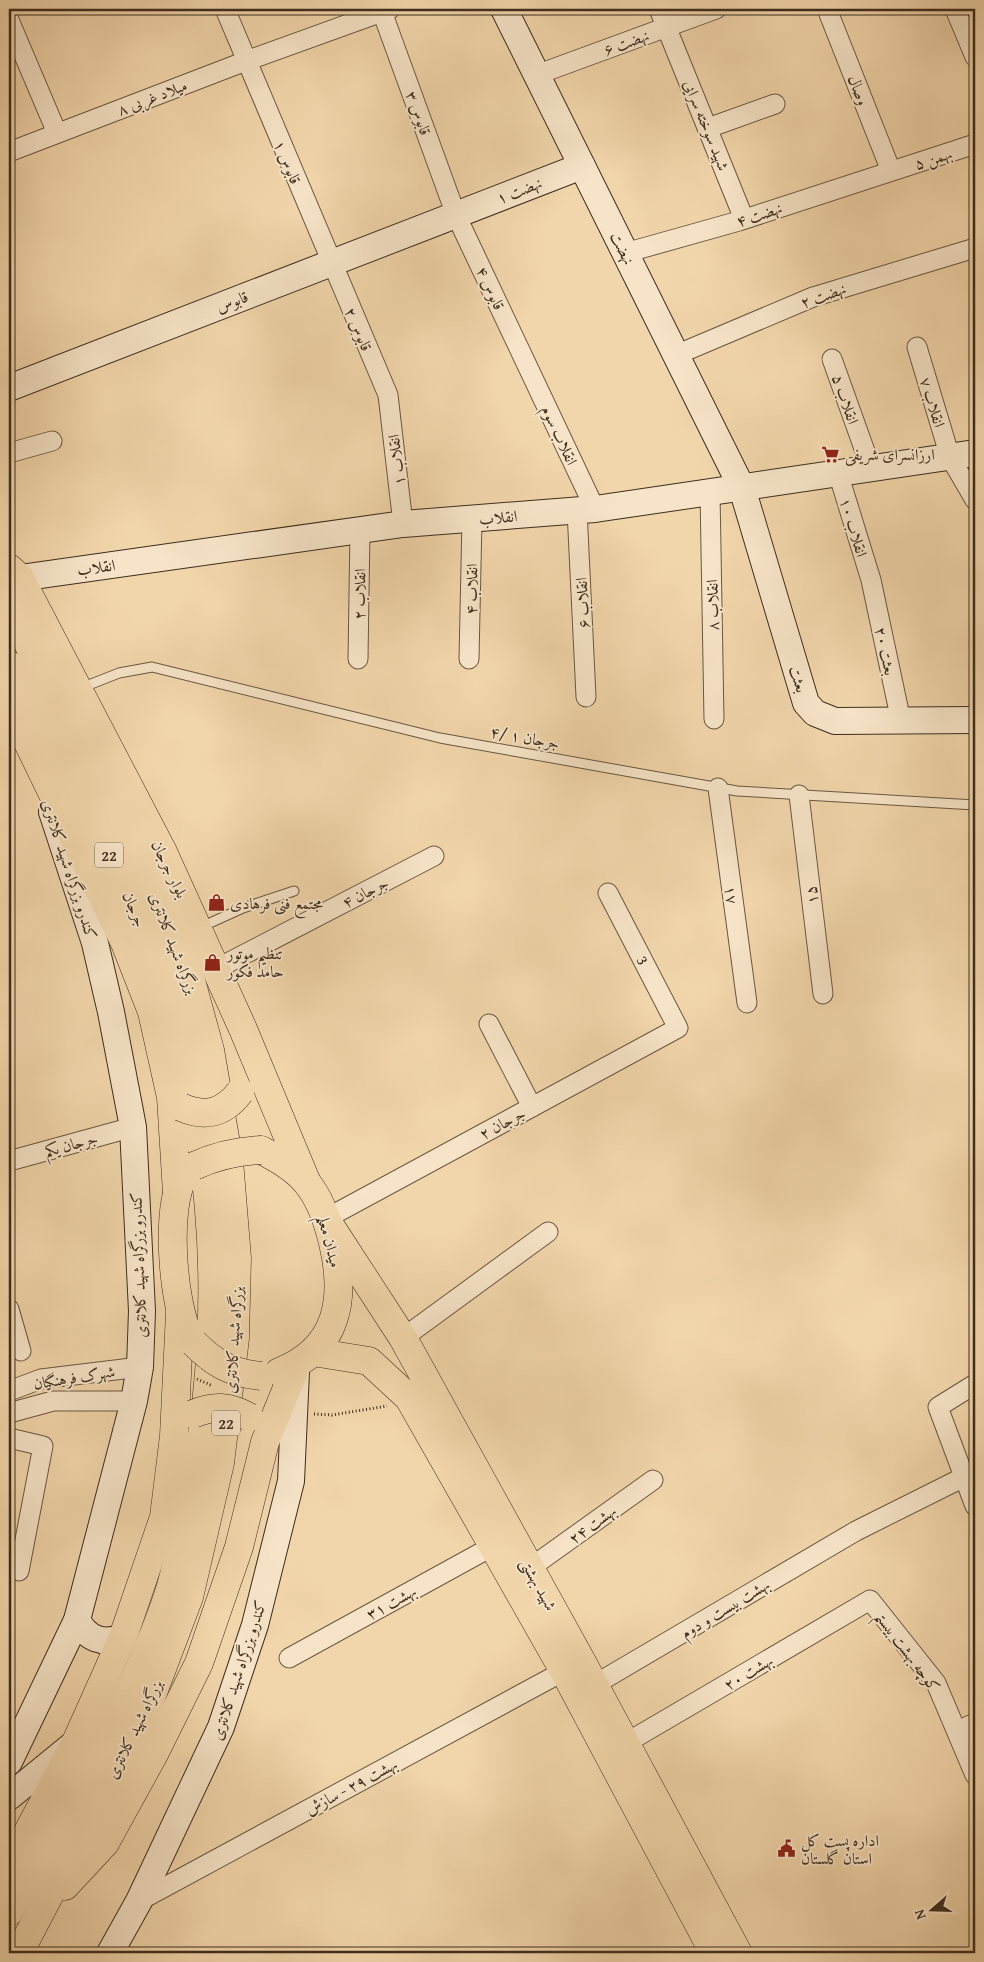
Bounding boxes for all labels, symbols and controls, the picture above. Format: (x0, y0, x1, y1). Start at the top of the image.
street label: ۶ نهضت (600, 23, 652, 61)
street label: وصال (842, 71, 876, 109)
street label: ۸ میلاد غربی (114, 73, 190, 121)
street label: شهید سوخته سرایی (678, 76, 736, 174)
street label: ۳ قابوس (400, 87, 438, 139)
street label: ۱ قابوس (268, 136, 308, 188)
street label: ۵ بهمن (911, 141, 955, 175)
street label: ۱ نهضت (493, 170, 545, 210)
street label: ۴ نهضت (733, 195, 785, 233)
street label: نهضت (605, 227, 641, 269)
street label: ۴ قابوس (470, 262, 512, 314)
street label: ۲ نهضت (797, 276, 849, 314)
street label: قابوس (212, 284, 252, 318)
street label: ۲ قابوس (339, 303, 379, 355)
street label: ۵ انقلاب (826, 371, 866, 427)
street label: ۷ انقلاب (914, 374, 952, 430)
street label: انقلاب سوم (533, 401, 584, 470)
street label: انقلاب ۱ (381, 433, 411, 487)
place label: ارزانسرای شریفی (845, 442, 935, 466)
supermarket icon: ارزانسرای شریفی (821, 444, 841, 464)
street label: ۱۰ انقلاب (834, 494, 874, 560)
street label: انقلاب (478, 503, 518, 531)
street label: انقلاب (75, 552, 117, 582)
street label: ۴ انقلاب (459, 563, 483, 615)
street label: ۲ انقلاب (347, 568, 371, 620)
street label: ۶ انقلاب (569, 577, 595, 629)
street label: ۸ انقلاب (700, 579, 724, 631)
street label: ۲۰ بعثت (869, 624, 903, 678)
street label: بعثت (784, 663, 814, 695)
street label: جرجان ۱ /۴ (488, 719, 562, 755)
street label: کندرو بزرگراه شهید کلانتری (36, 796, 104, 942)
street label: بلوار جرجان (146, 836, 194, 902)
road number: 22 (95, 842, 123, 868)
street label: ۴ جرجان (338, 870, 392, 914)
street label: ۱۷ (719, 884, 745, 906)
street label: ۱۵ (798, 884, 824, 906)
street label: جرجان (117, 887, 153, 931)
street label: بزرگراه شهید کلانتری (144, 888, 205, 998)
place label: مجتمع فنی فرهادی (230, 891, 323, 919)
shop icon: مجتمع فنی فرهادی (206, 893, 226, 913)
place label: تنظیم موتور حامد فکور (225, 941, 284, 983)
street label: 3 (631, 951, 655, 969)
shop icon: تنظیم موتور حامد فکور (203, 952, 223, 972)
street label: جرجان ۲ (475, 1101, 529, 1145)
street label: جرجان یکم (42, 1125, 101, 1166)
street label: کندرو بزرگراه شهید کلانتری (123, 1192, 153, 1338)
street label: میدان معلم (307, 1212, 349, 1271)
street label: بزرگراه شهید کلانتری (217, 1285, 249, 1394)
street label: شهرک فرهنگیان (31, 1359, 117, 1395)
road number: 22 (212, 1410, 240, 1436)
street label: بهشت ۲۴ (563, 1498, 621, 1550)
street label: شهید بهشتی (515, 1553, 563, 1615)
street label: بهشت بیست و دوم (676, 1572, 776, 1647)
street label: بهشت ۳۱ (362, 1578, 420, 1626)
street label: کندرو بزرگراه شهید کلانتری (204, 1597, 272, 1743)
street label: کوچه بهشت بیستم (865, 1605, 947, 1700)
street label: بهشت ۲۰ (719, 1648, 777, 1696)
street label: بزرگراه شهید کلانتری (100, 1675, 168, 1783)
street label: بهشت ۲۹ - سازش (301, 1752, 401, 1820)
place label: اداره پست کل استان گلستان (801, 1828, 879, 1870)
public building icon: اداره پست کل استان گلستان (777, 1839, 797, 1859)
north arrow (906, 1884, 956, 1934)
text: N (909, 1906, 931, 1922)

